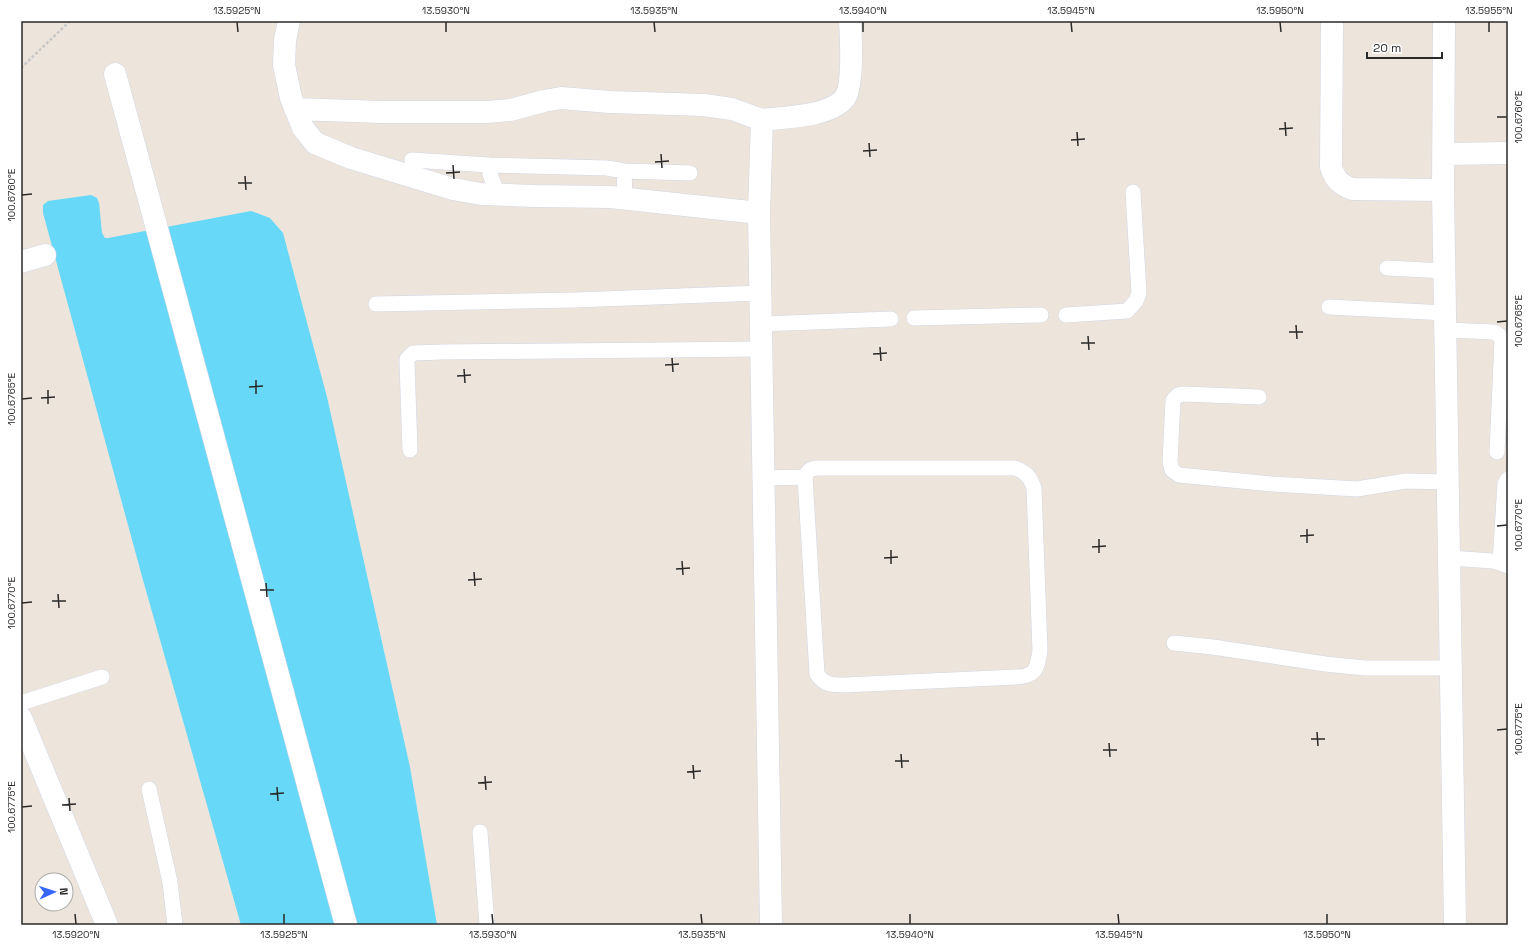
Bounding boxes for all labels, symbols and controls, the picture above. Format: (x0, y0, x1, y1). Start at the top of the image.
text: 13.5925°N (213, 4, 261, 17)
text: 13.5930°N (422, 4, 470, 17)
text: 13.5935°N (630, 4, 678, 17)
text: 13.5940°N (839, 4, 887, 17)
text: 13.5945°N (1047, 4, 1095, 17)
text: 13.5950°N (1256, 4, 1304, 17)
text: 13.5955°N (1465, 4, 1513, 17)
scale bar (1367, 34, 1442, 60)
text: 20 m (1373, 40, 1401, 56)
text: 100.6760°E (1512, 90, 1525, 143)
text: 100.6760°E (5, 168, 18, 221)
text: 100.6765°E (1512, 294, 1525, 347)
text: 100.6765°E (5, 372, 18, 425)
text: 100.6770°E (1512, 498, 1525, 551)
text: 100.6770°E (5, 576, 18, 629)
text: 100.6775°E (1512, 703, 1525, 755)
text: 100.6775°E (5, 781, 18, 833)
north arrow (34, 872, 74, 912)
text: N (57, 887, 71, 896)
text: 13.5920°N (52, 928, 100, 941)
text: 13.5925°N (260, 928, 308, 941)
text: 13.5930°N (469, 928, 517, 941)
text: 13.5935°N (678, 928, 726, 941)
text: 13.5940°N (886, 928, 934, 941)
text: 13.5945°N (1095, 928, 1143, 941)
text: 13.5950°N (1303, 928, 1351, 941)

